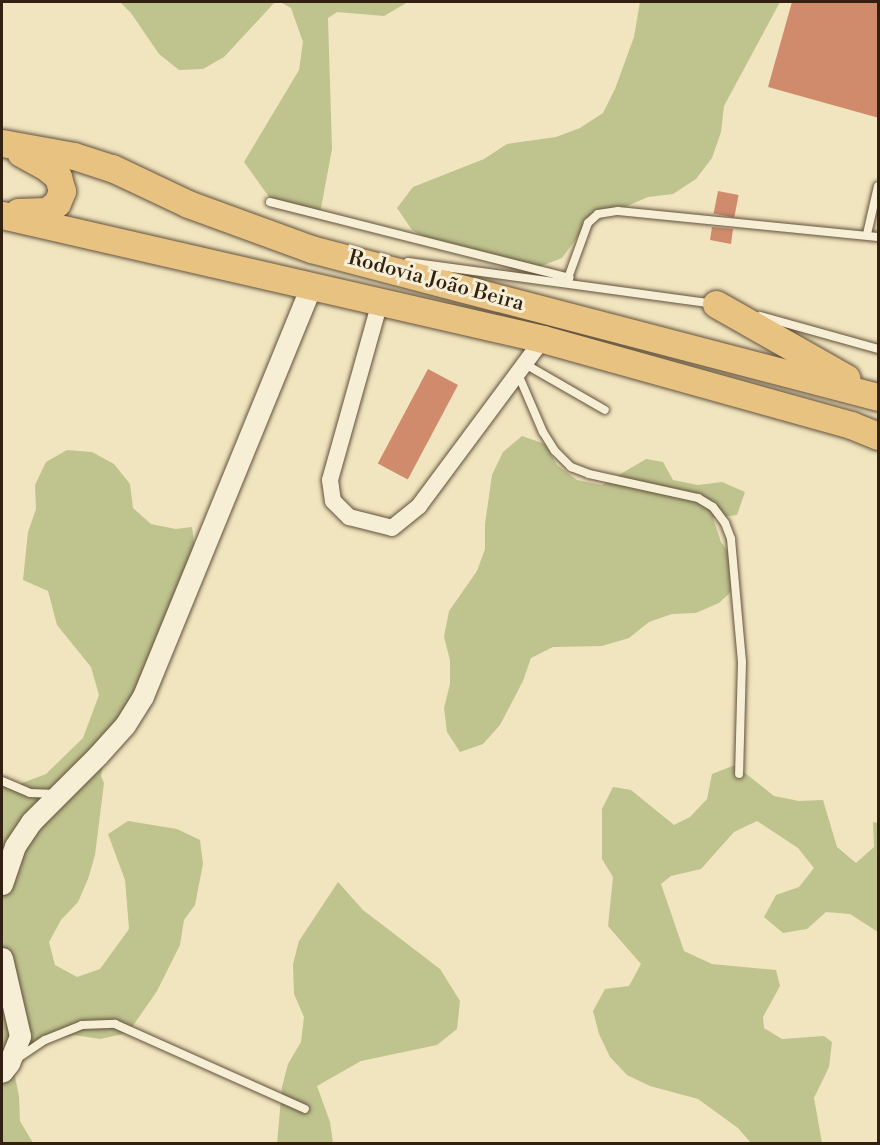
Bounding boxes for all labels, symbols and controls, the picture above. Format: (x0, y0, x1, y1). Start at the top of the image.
street label: Rodovia João Beira (345, 245, 527, 317)

